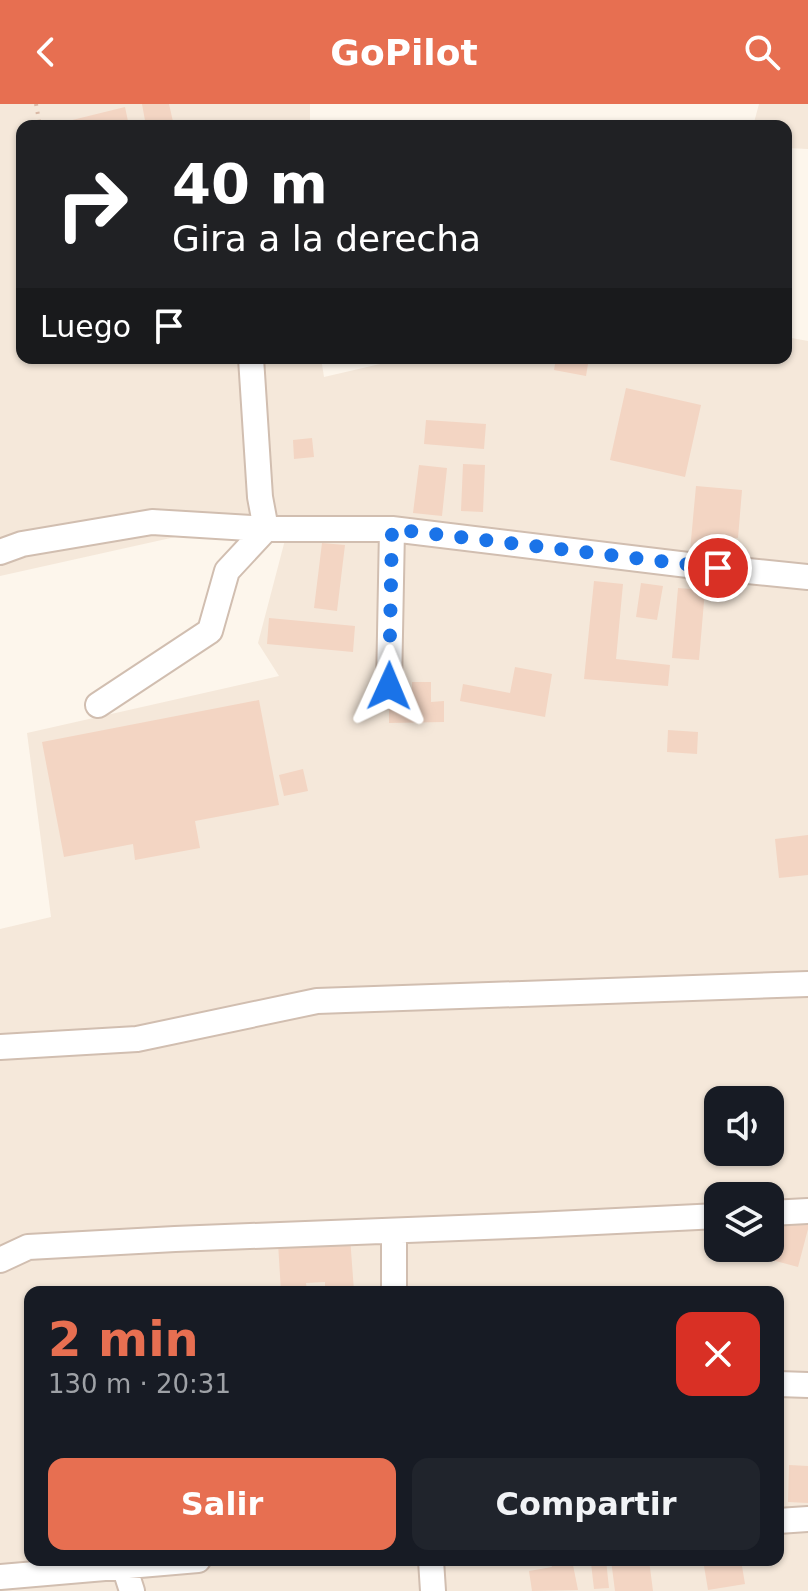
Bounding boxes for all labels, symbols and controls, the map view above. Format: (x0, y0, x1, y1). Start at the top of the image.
icon: back (24, 30, 68, 74)
icon: search (740, 30, 784, 74)
text: GoPilot (330, 32, 478, 73)
text: 40 m (172, 151, 328, 216)
icon: right (40, 152, 144, 256)
text: Gira a la derecha (172, 218, 481, 259)
icon: arrive (147, 304, 191, 348)
text: Luego (40, 309, 131, 344)
pin (684, 534, 752, 602)
icon: arrive (696, 546, 740, 590)
position arrow (347, 644, 431, 728)
map controls (704, 1086, 784, 1262)
button: sound (704, 1086, 784, 1166)
button: layers (704, 1182, 784, 1262)
text: 2 min (48, 1311, 199, 1367)
button: close (676, 1312, 760, 1396)
text: 130 m · 20:31 (48, 1369, 231, 1399)
button: Salir (48, 1458, 396, 1550)
button: Compartir (412, 1458, 760, 1550)

